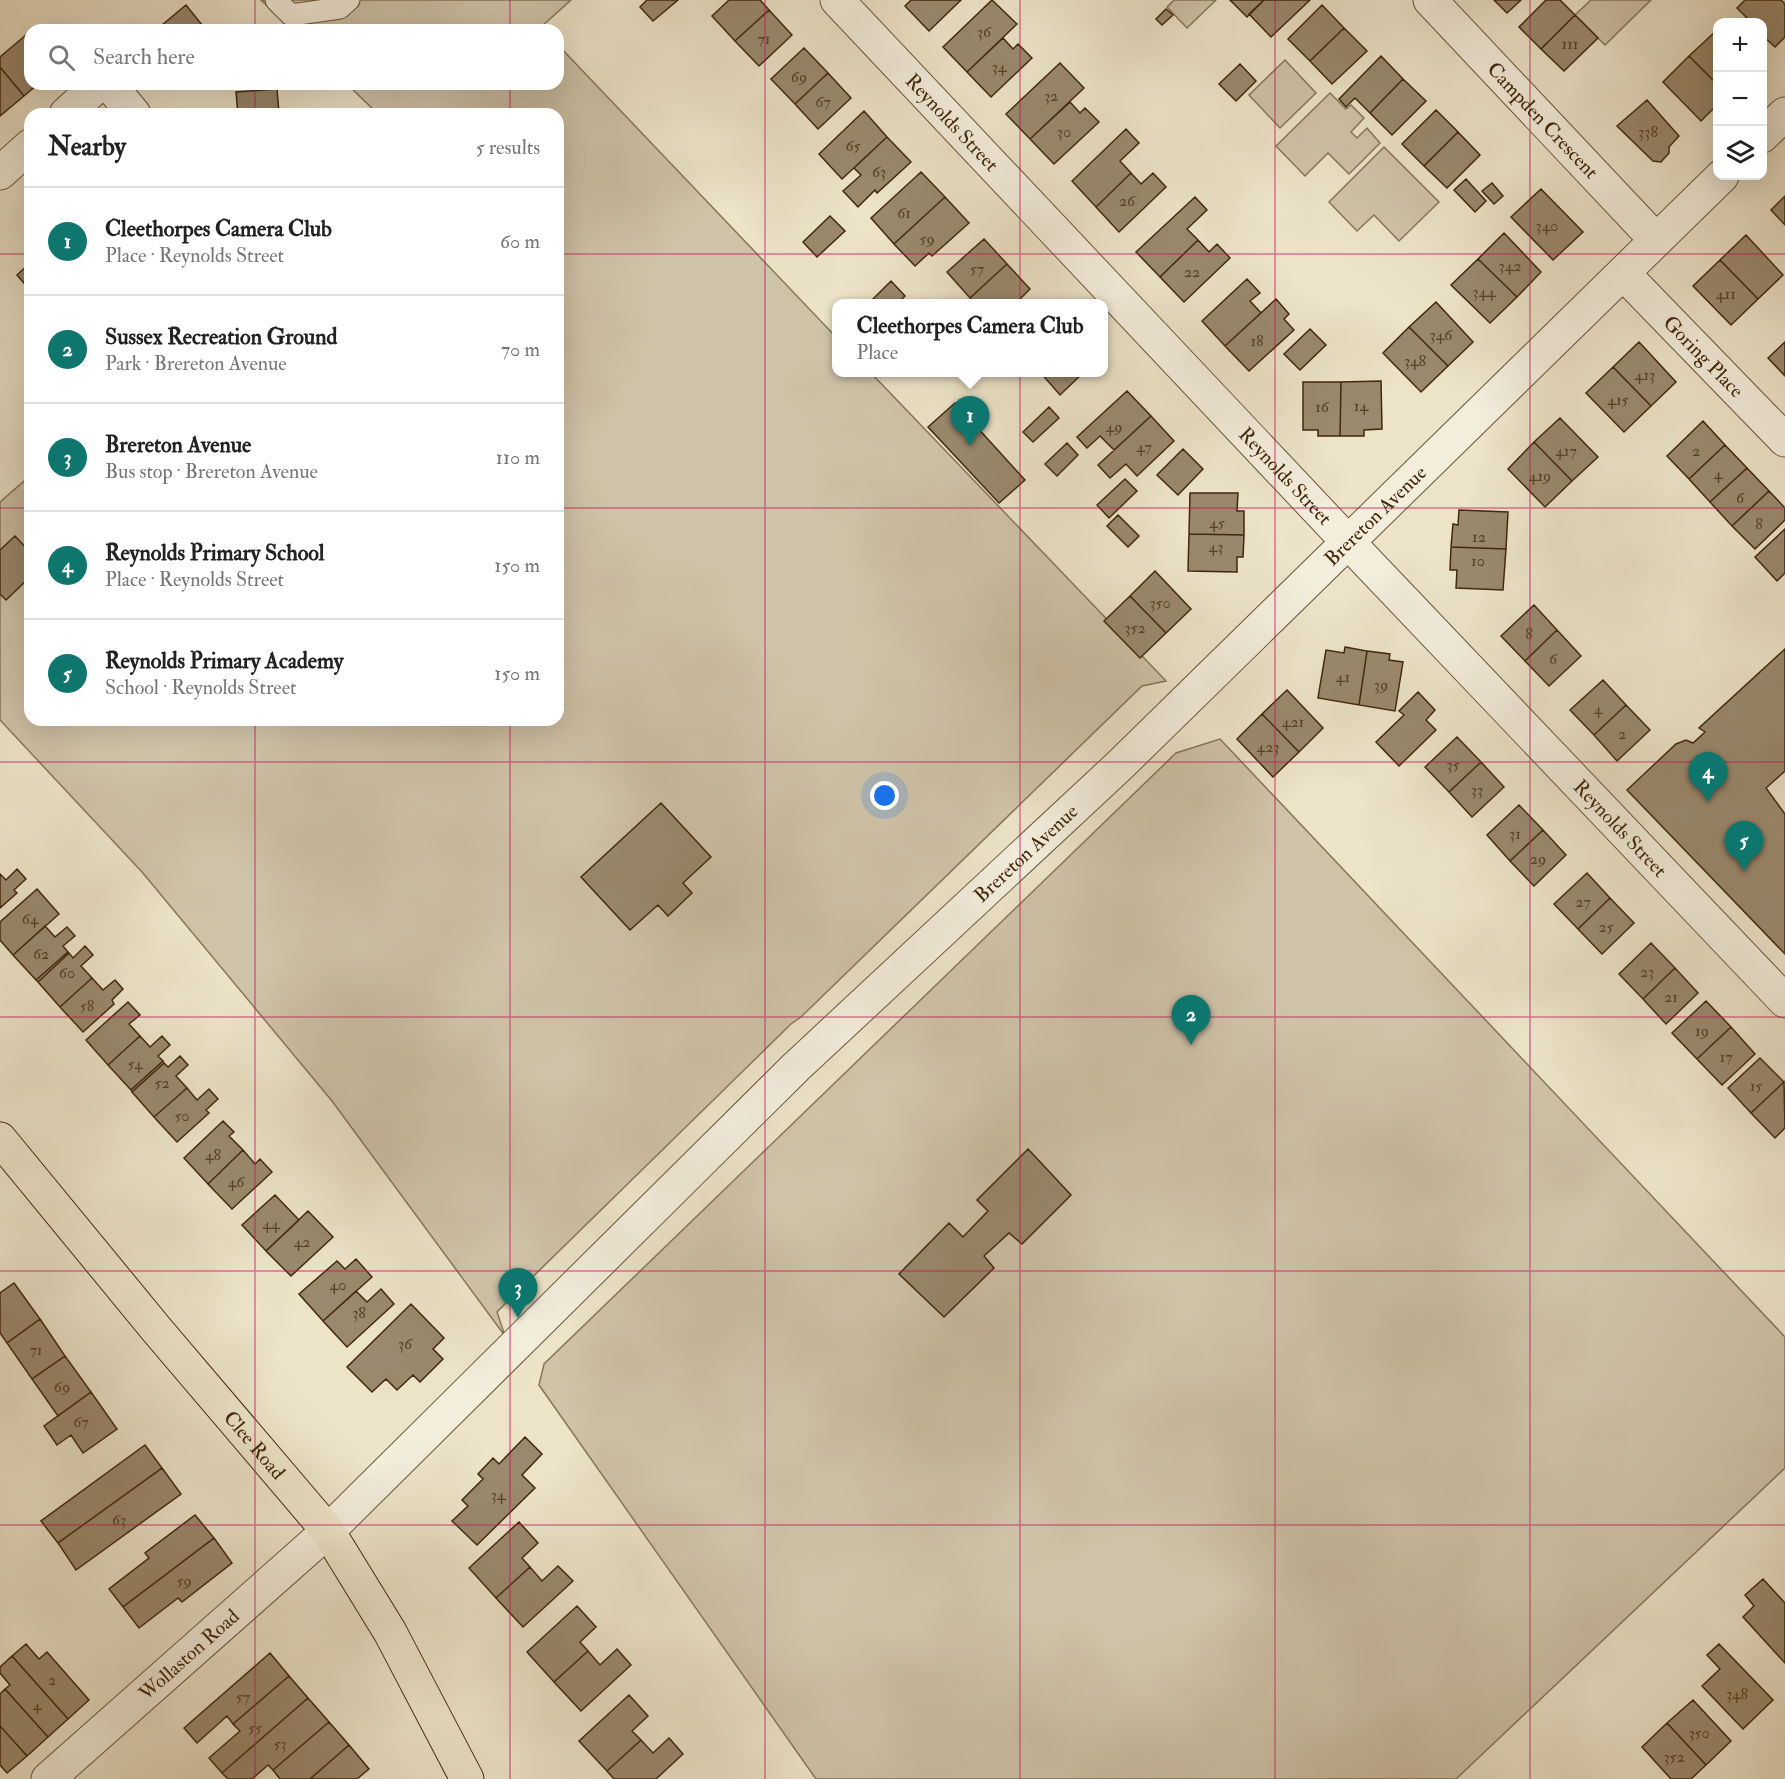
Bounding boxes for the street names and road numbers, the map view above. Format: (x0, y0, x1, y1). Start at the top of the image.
street label: Campden Crescent (1482, 57, 1604, 184)
street label: Reynolds Street (900, 68, 1004, 177)
street label: Goring Place (1658, 310, 1749, 403)
street label: Reynolds Street (1233, 422, 1338, 531)
street label: Brereton Avenue (1319, 460, 1432, 571)
street label: Reynolds Street (1568, 774, 1673, 883)
street label: Brereton Avenue (969, 799, 1083, 908)
street label: Clee Road (218, 1406, 291, 1485)
street label: Wollaston Road (133, 1604, 245, 1706)

